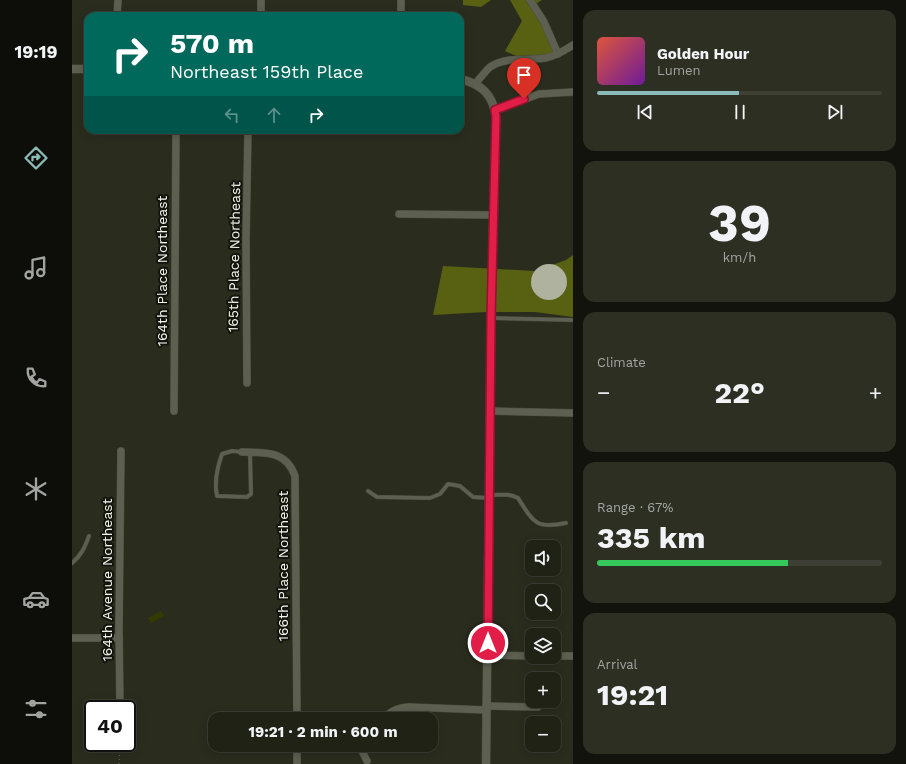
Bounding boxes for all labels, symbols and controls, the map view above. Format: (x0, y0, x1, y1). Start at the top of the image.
text: 570 m (170, 27, 254, 60)
icon: right (104, 28, 156, 80)
text: 19:19 (14, 41, 58, 62)
text: Golden Hour (657, 45, 749, 63)
pin (507, 58, 541, 99)
text: Northeast 159th Place (170, 61, 363, 82)
text: Lumen (657, 63, 701, 78)
icon: arrive (513, 64, 535, 86)
icon: previous (634, 101, 656, 123)
icon: pause (729, 101, 751, 123)
icon: next (824, 101, 846, 123)
icon: left (221, 104, 243, 126)
icon: ahead (263, 104, 285, 126)
icon: right (305, 104, 327, 126)
icon: directions (22, 144, 50, 172)
street label: 165th Place Northeast (225, 181, 243, 332)
text: 39 (708, 193, 771, 254)
street label: 164th Place Northeast (154, 195, 170, 346)
text: km/h (723, 250, 756, 265)
icon: music (22, 254, 50, 282)
text: Climate (597, 355, 646, 370)
icon: phone (22, 364, 50, 392)
text: 22° (714, 375, 765, 410)
text: − (597, 380, 610, 405)
text: + (869, 380, 882, 405)
icon: climate (22, 475, 50, 503)
street label: 166th Place Northeast (275, 490, 291, 641)
street label: 164th Avenue Northeast (99, 498, 115, 662)
text: Range · 67% (597, 500, 673, 515)
text: 335 km (597, 520, 706, 555)
map controls (525, 540, 561, 752)
button: sound (525, 540, 561, 576)
button: search (525, 584, 561, 620)
icon: car (22, 585, 50, 613)
position arrow (467, 622, 509, 664)
button: layers (525, 628, 561, 664)
text: Arrival (597, 657, 638, 672)
button: + (525, 672, 561, 708)
text: 19:21 (597, 677, 668, 712)
icon: filters (22, 695, 50, 723)
speed limit sign: 40 (84, 700, 136, 752)
button: − (525, 716, 561, 752)
text: 19:21 · 2 min · 600 m (249, 723, 398, 741)

